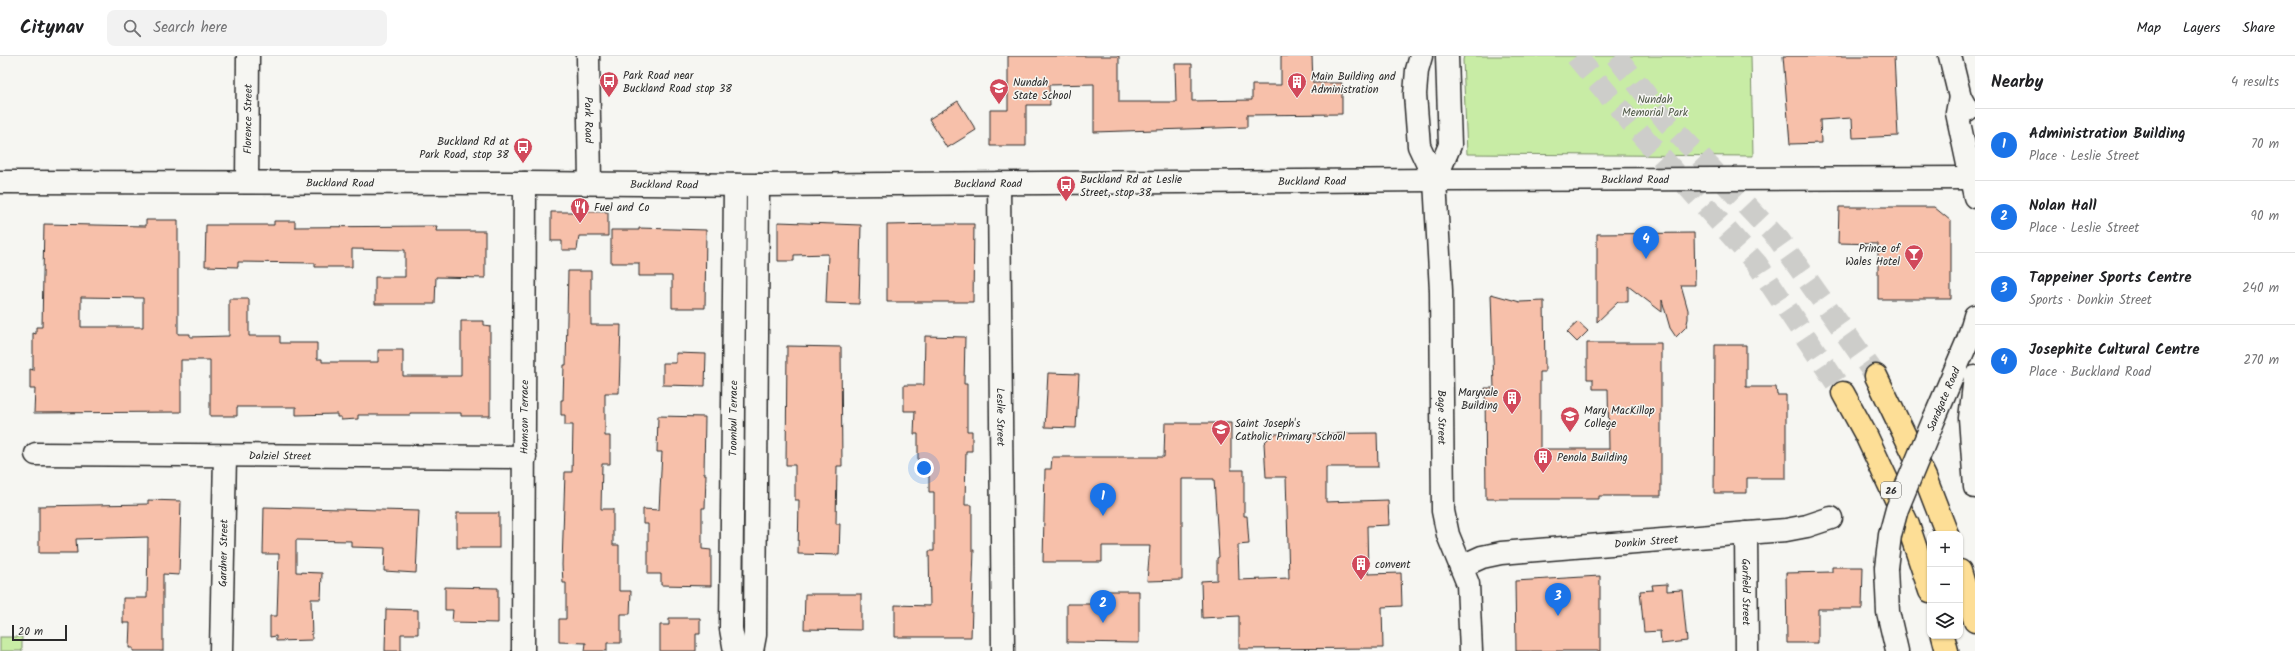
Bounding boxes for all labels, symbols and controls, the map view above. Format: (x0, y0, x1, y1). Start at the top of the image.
search box (107, 10, 387, 46)
text: Citynav (20, 13, 83, 43)
text: Search here (153, 16, 227, 40)
icon: search (121, 17, 143, 39)
text: Map (2137, 17, 2161, 39)
text: Layers (2183, 17, 2221, 39)
text: Share (2243, 17, 2275, 39)
place label: Park Road near Buckland Road stop 38 (623, 67, 732, 98)
place label: Main Building and Administration (1311, 68, 1396, 99)
text: Nearby (1991, 69, 2043, 96)
bus stop icon: Park Road near Buckland Road stop 38 (598, 70, 620, 98)
building icon: Main Building and Administration (1286, 71, 1308, 99)
text: 4 results (2231, 72, 2279, 93)
place label: Nundah State School (1013, 74, 1071, 105)
school or university icon: Nundah State School (988, 77, 1010, 105)
street label: Florence Street (239, 83, 258, 154)
park label: Nundah Memorial Park (1622, 91, 1689, 122)
street label: Park Road (579, 97, 597, 144)
text: Administration Building (2029, 122, 2185, 146)
place label: Buckland Rd at Park Road, stop 38 (419, 133, 510, 164)
text: 1 (2002, 134, 2006, 155)
text: 70 m (2251, 134, 2279, 155)
bus stop icon: Buckland Rd at Park Road, stop 38 (512, 136, 534, 164)
text: Place · Leslie Street (2029, 146, 2139, 167)
place label: Buckland Rd at Leslie Street, stop 38 (1080, 171, 1182, 202)
street label: Buckland Road (1601, 171, 1670, 189)
street label: Buckland Road (1278, 173, 1347, 191)
bus stop icon: Buckland Rd at Leslie Street, stop 38 (1055, 174, 1077, 202)
street label: Buckland Road (306, 175, 375, 193)
street label: Buckland Road (954, 175, 1023, 194)
street label: Buckland Road (630, 176, 699, 194)
text: Nolan Hall (2029, 194, 2096, 218)
restaurant icon: Fuel and Co (569, 196, 591, 224)
place label: Fuel and Co (594, 199, 650, 217)
text: 2 (2000, 206, 2008, 227)
text: 90 m (2251, 206, 2279, 227)
text: Place · Leslie Street (2029, 218, 2139, 239)
pin: 4 (1633, 226, 1659, 259)
place label: Prince of Wales Hotel (1845, 240, 1902, 271)
bar icon: Prince of Wales Hotel (1903, 243, 1925, 271)
text: Tappeiner Sports Centre (2029, 266, 2192, 290)
text: 3 (2000, 278, 2008, 299)
text: 240 m (2242, 278, 2279, 299)
text: Sports · Donkin Street (2029, 290, 2152, 311)
text: Josephite Cultural Centre (2029, 338, 2200, 362)
text: 4 (2000, 350, 2008, 371)
text: 270 m (2243, 350, 2279, 371)
text: Place · Buckland Road (2029, 362, 2151, 383)
street label: Sandgate Road (1922, 364, 1966, 434)
street label: Hamson Terrace (516, 380, 534, 454)
street label: Toombul Terrace (725, 380, 743, 456)
place label: Maryvale Building (1458, 384, 1498, 415)
building icon: Maryvale Building (1501, 387, 1523, 415)
street label: Leslie Street (991, 388, 1009, 447)
street label: Bage Street (1432, 390, 1450, 446)
place label: Mary MacKillop College (1584, 402, 1655, 433)
school or university icon: Mary MacKillop College (1559, 405, 1581, 433)
place label: Saint Joseph's Catholic Primary School (1235, 415, 1345, 446)
school or university icon: Saint Joseph's Catholic Primary School (1210, 418, 1232, 446)
building icon: Penola Building (1532, 446, 1554, 474)
street label: Dalziel Street (249, 447, 312, 466)
place label: Penola Building (1557, 449, 1628, 467)
your location (914, 458, 934, 478)
road number: 26 (1881, 482, 1901, 498)
pin: 1 (1090, 483, 1116, 516)
street label: Gardner Street (214, 518, 234, 587)
street label: Donkin Street (1614, 531, 1680, 554)
map controls (1927, 531, 1963, 639)
button: + (1927, 531, 1963, 567)
building icon: convent (1350, 553, 1372, 581)
place label: convent (1375, 556, 1411, 574)
street label: Garfield Street (1736, 558, 1755, 626)
button: − (1927, 567, 1963, 603)
pin: 3 (1545, 583, 1571, 616)
pin: 2 (1090, 590, 1116, 623)
button: layers (1927, 603, 1963, 639)
scale bar (12, 623, 67, 642)
text: 20 m (18, 623, 43, 641)

